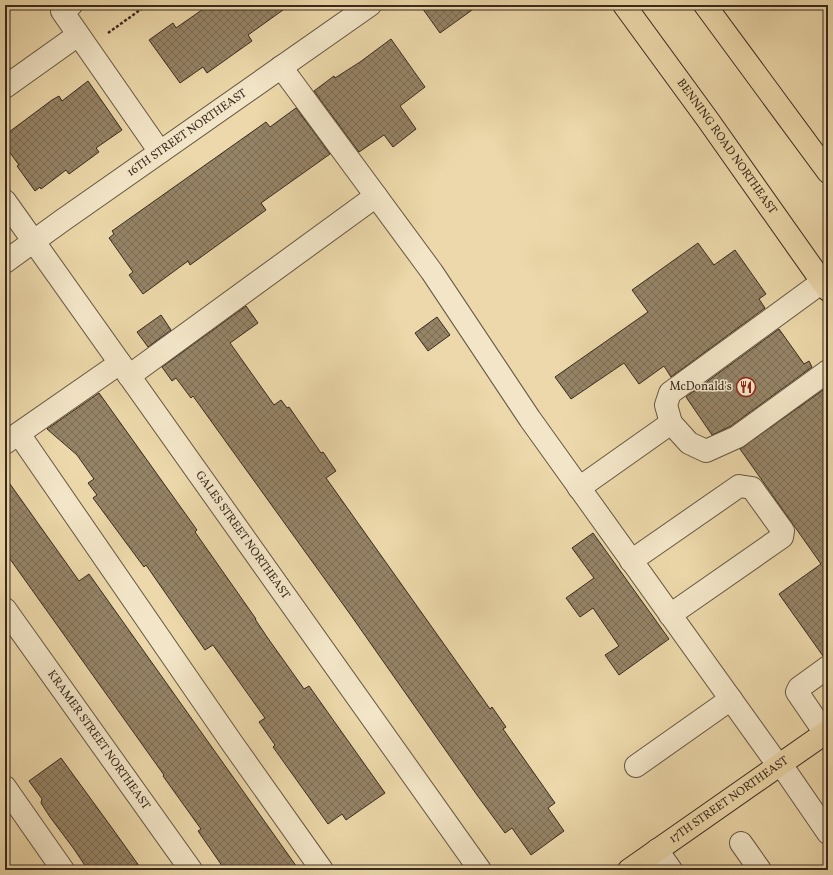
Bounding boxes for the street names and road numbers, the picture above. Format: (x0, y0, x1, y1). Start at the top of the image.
street label: BENNING ROAD NORTHEAST (673, 76, 780, 218)
street label: 16TH STREET NORTHEAST (124, 86, 250, 181)
street label: GALES STREET NORTHEAST (191, 468, 293, 603)
street label: KRAMER STREET NORTHEAST (43, 667, 154, 813)
street label: 17TH STREET NORTHEAST (666, 753, 792, 847)

